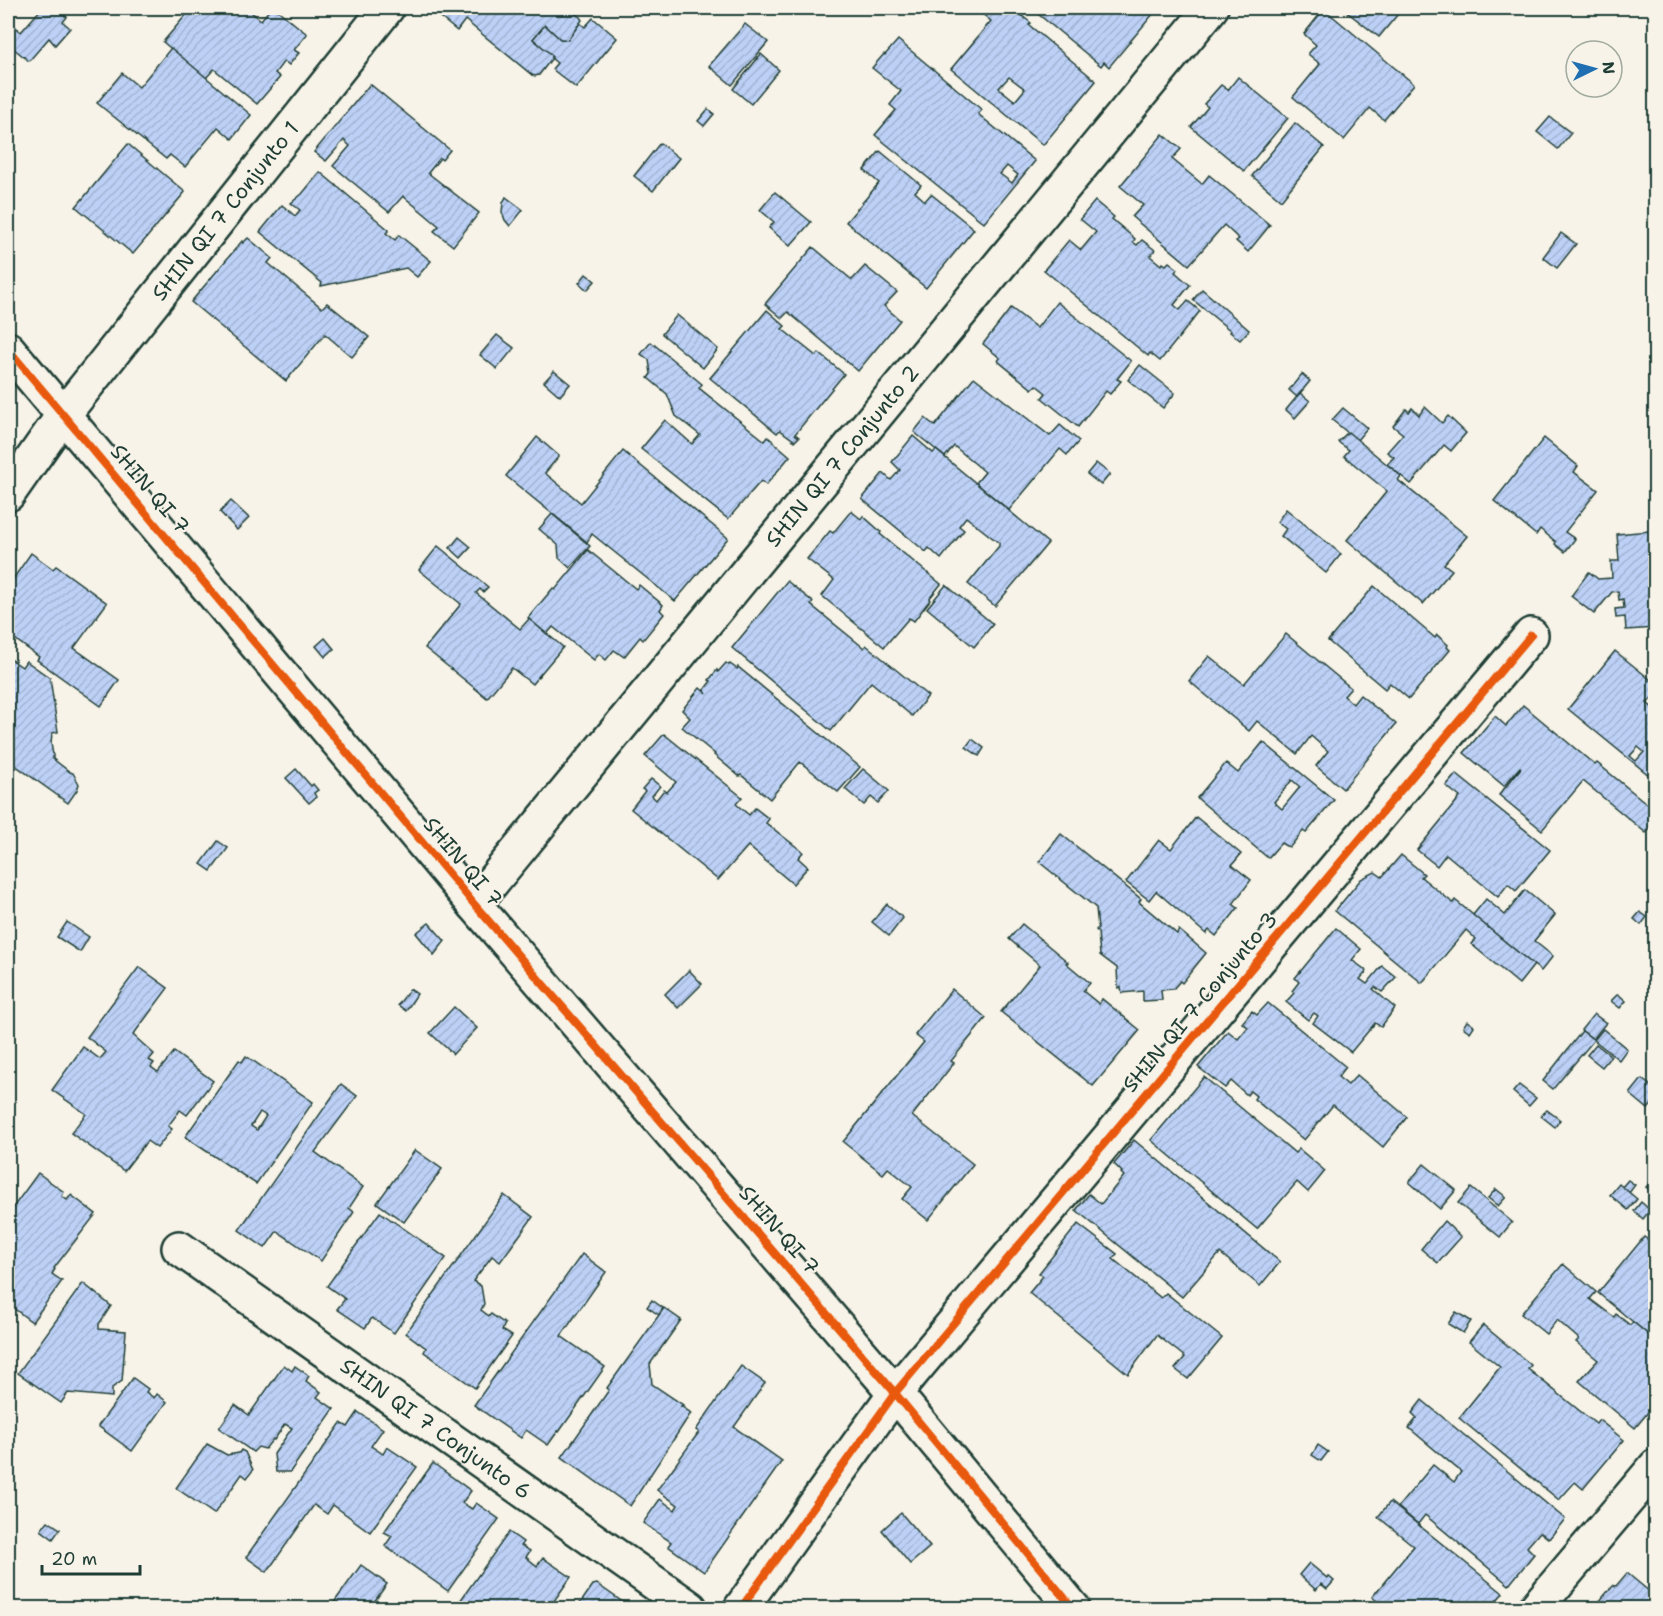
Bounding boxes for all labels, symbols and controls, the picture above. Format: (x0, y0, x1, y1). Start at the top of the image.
north arrow (1564, 39, 1624, 99)
text: N (1597, 61, 1619, 75)
street label: SHIN QI 7 Conjunto 1 (146, 116, 305, 306)
street label: SHIN QI 7 Conjunto 2 (759, 359, 926, 553)
street label: SHIN QI 7 (104, 438, 196, 540)
street label: SHIN QI 7 (417, 811, 509, 913)
street label: SHIN QI 7 Conjunto 3 (1116, 906, 1284, 1098)
street label: SHIN QI 7 (733, 1180, 825, 1280)
street label: SHIN QI 7 Conjunto 6 (335, 1352, 537, 1506)
scale bar (42, 1538, 140, 1576)
text: 20 m (51, 1547, 97, 1571)

